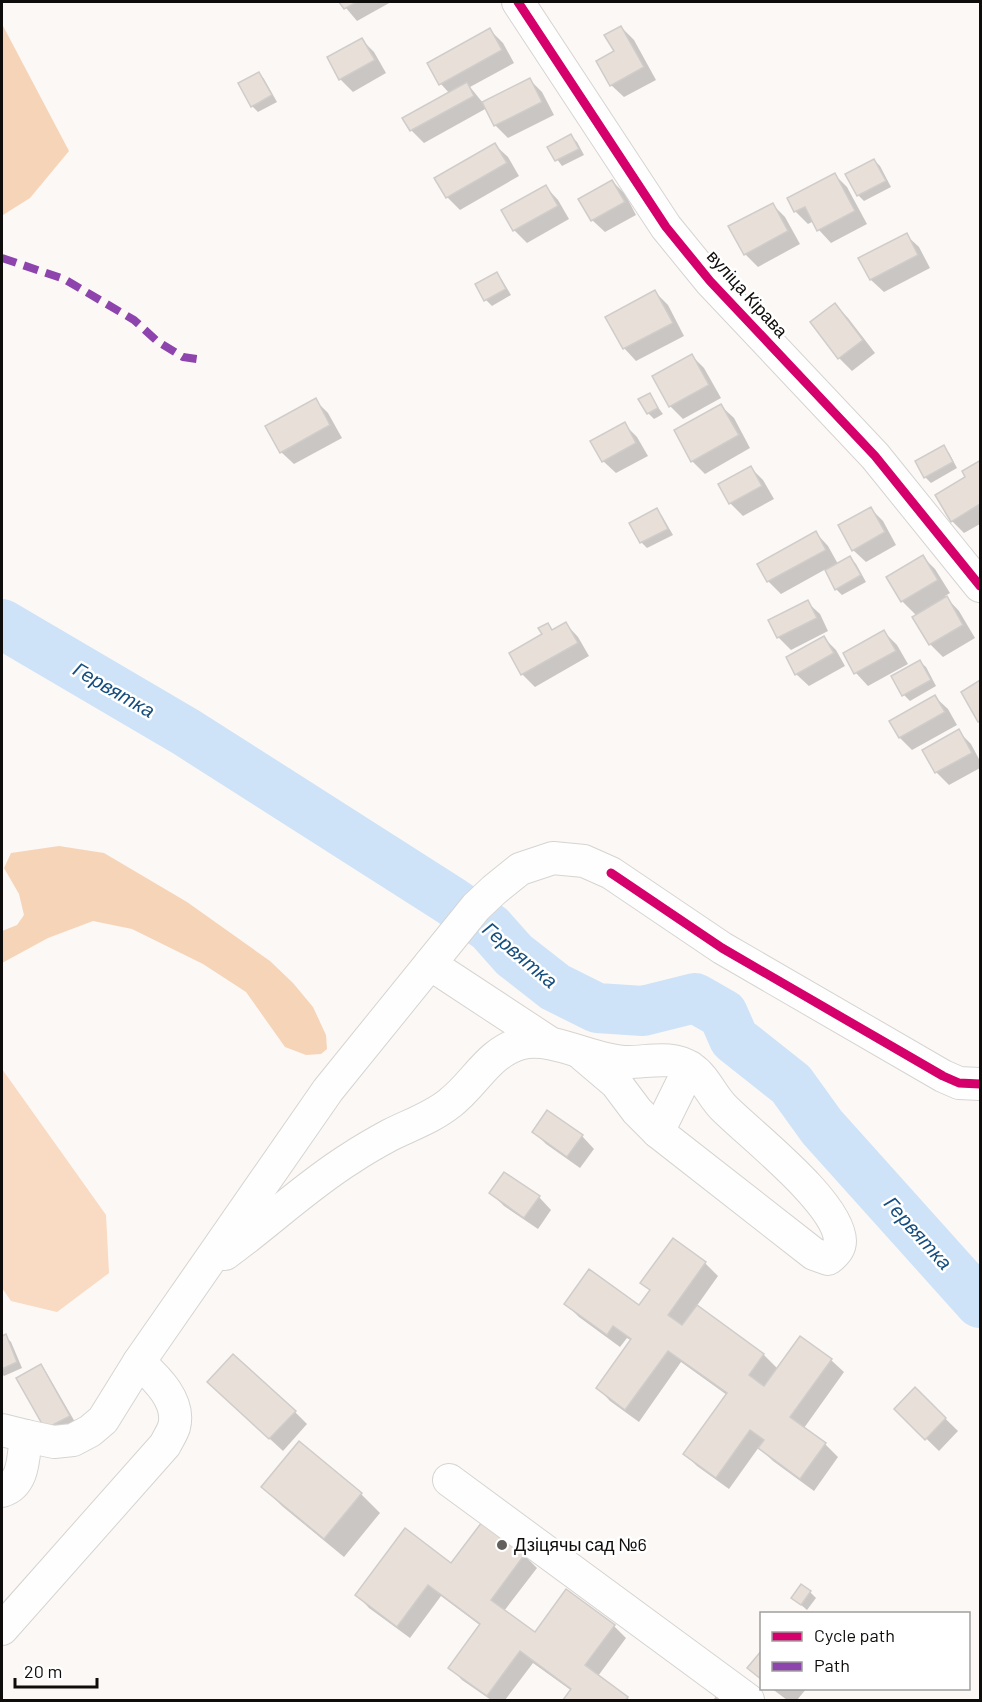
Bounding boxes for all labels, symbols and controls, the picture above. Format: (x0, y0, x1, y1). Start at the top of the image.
street label: вуліца Кірава (703, 245, 793, 342)
water label: Гервятка (69, 656, 160, 722)
water label: Гервятка (478, 916, 563, 992)
water label: Гервятка (880, 1191, 958, 1274)
place label: Дзіцячы сад №6 (514, 1533, 647, 1555)
marker: Дзіцячы сад №6 (495, 1538, 509, 1552)
legend (760, 1612, 970, 1690)
text: Cycle path (814, 1624, 895, 1646)
scale bar (15, 1651, 98, 1689)
text: Path (814, 1654, 850, 1676)
text: 20 m (24, 1660, 62, 1682)

